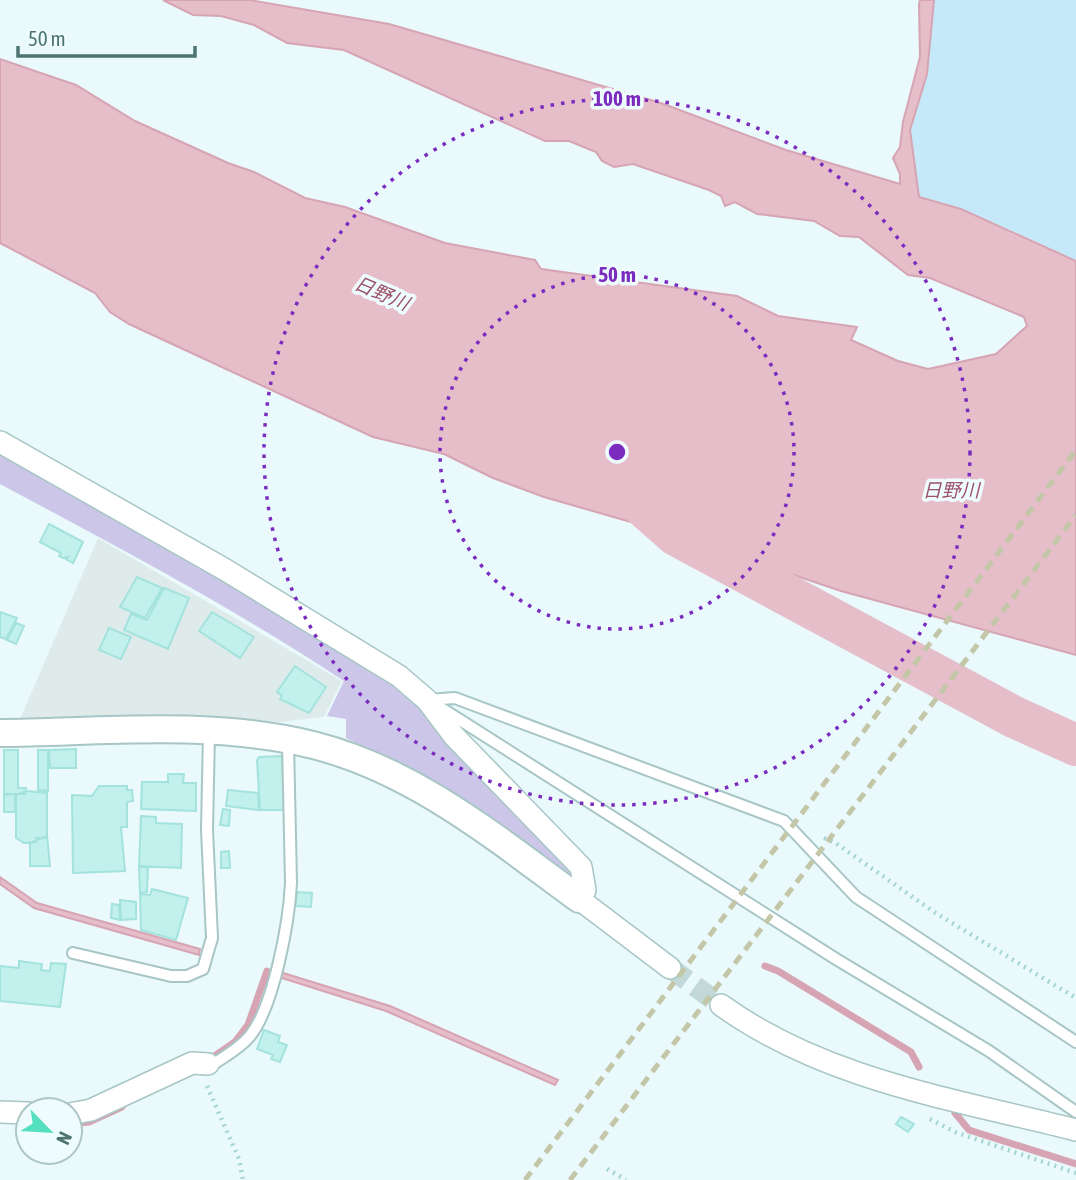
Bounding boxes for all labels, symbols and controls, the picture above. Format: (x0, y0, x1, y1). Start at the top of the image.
scale bar (18, 14, 194, 58)
text: 50 m (28, 26, 66, 50)
text: 100 m (593, 86, 641, 110)
text: 50 m (598, 262, 636, 286)
water label: 日野川 (351, 272, 414, 315)
centre of rings (605, 440, 629, 464)
water label: 日野川 (922, 479, 981, 501)
north arrow (14, 1096, 84, 1166)
text: N (52, 1128, 77, 1148)

